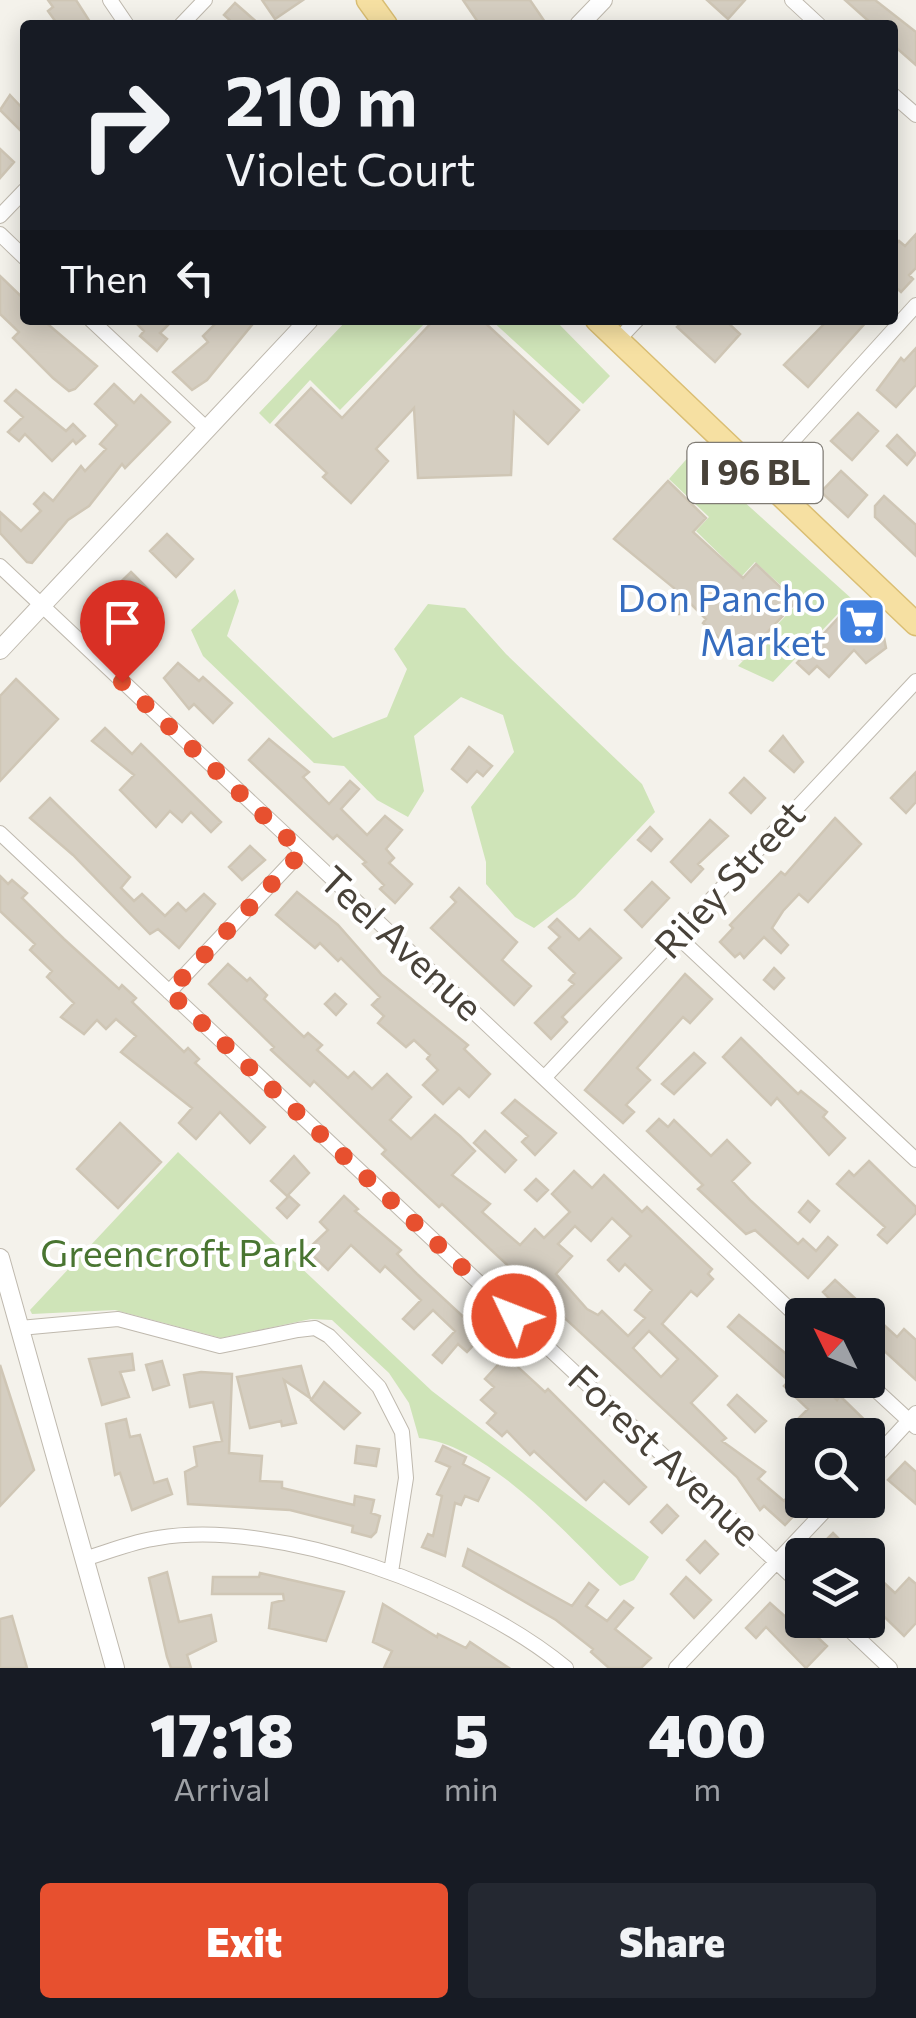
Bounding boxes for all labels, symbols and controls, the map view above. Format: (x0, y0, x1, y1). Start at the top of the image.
text: 210 m (225, 55, 417, 140)
icon: right (60, 60, 190, 190)
text: Violet Court (225, 140, 476, 195)
icon: left (168, 250, 223, 305)
text: Then (60, 254, 148, 301)
road number: I 96 BL (688, 443, 822, 503)
place label: Don Pancho Market (617, 573, 826, 664)
pin (80, 580, 165, 683)
icon: arrive (95, 595, 150, 650)
supermarket icon: Don Pancho Market (835, 595, 887, 647)
street label: Riley Street (643, 790, 813, 967)
street label: Teel Avenue (312, 855, 494, 1029)
park label: Greencroft Park (40, 1228, 318, 1275)
position arrow (462, 1264, 566, 1368)
north arrow (785, 1298, 885, 1398)
map controls (785, 1298, 885, 1638)
street label: Forest Avenue (560, 1353, 771, 1555)
button: search (785, 1418, 885, 1518)
button: layers (785, 1538, 885, 1638)
text: 17:18 (150, 1696, 294, 1769)
text: 5 (453, 1696, 489, 1769)
text: 400 (648, 1696, 766, 1769)
text: Arrival (173, 1768, 270, 1808)
text: min (444, 1768, 498, 1808)
text: m (693, 1768, 721, 1808)
button: Exit (40, 1883, 448, 1998)
button: Share (468, 1883, 876, 1998)

